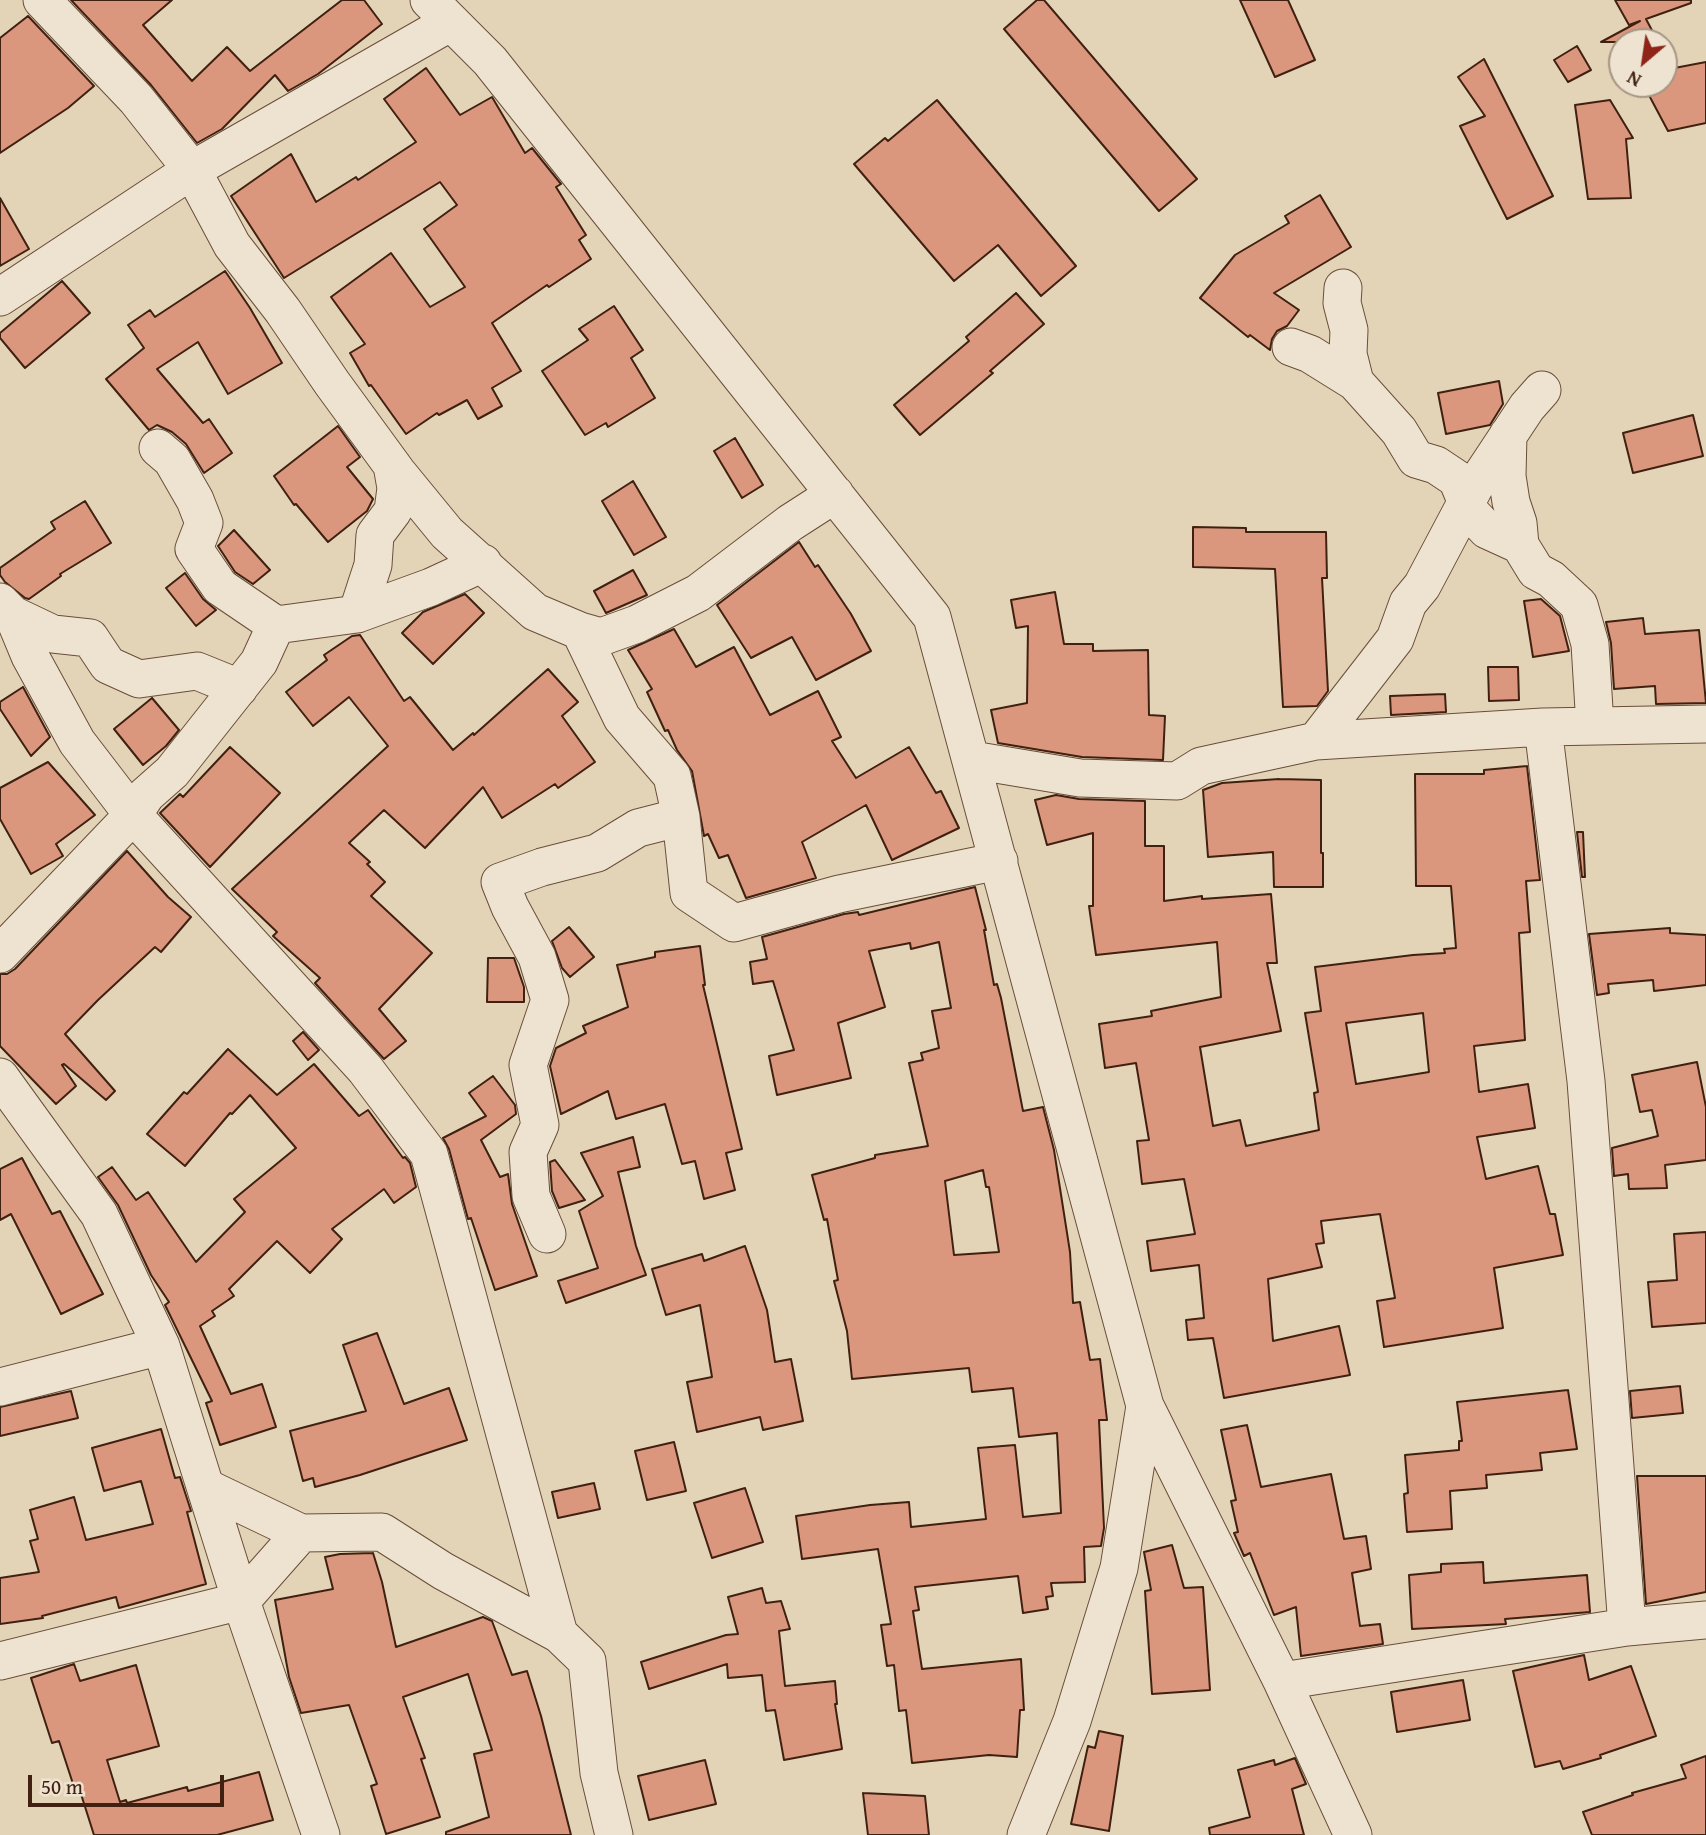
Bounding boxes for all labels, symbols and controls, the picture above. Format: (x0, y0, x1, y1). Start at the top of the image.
north arrow (1608, 28, 1678, 98)
text: N (1621, 64, 1646, 95)
scale bar (32, 1762, 228, 1806)
text: 50 m (41, 1771, 83, 1802)

